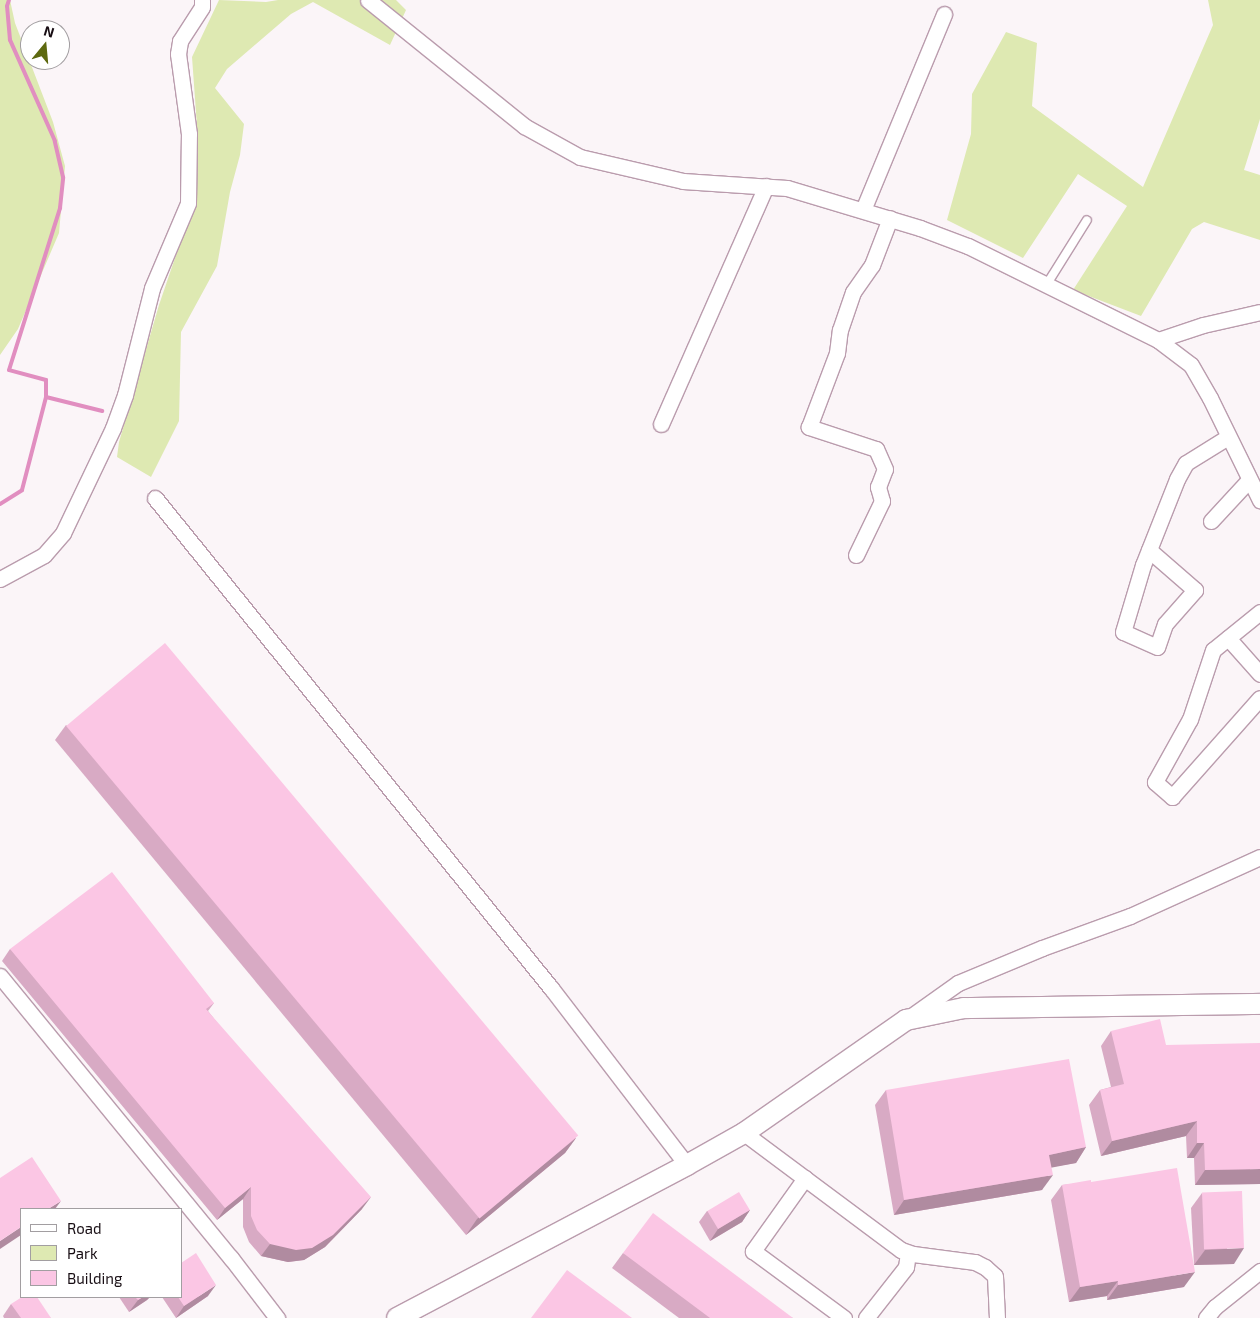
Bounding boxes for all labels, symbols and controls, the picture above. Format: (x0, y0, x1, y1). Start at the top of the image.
north arrow (20, 20, 70, 70)
text: N (42, 22, 57, 41)
legend (20, 1208, 182, 1298)
text: Road (67, 1219, 102, 1237)
text: Park (67, 1244, 98, 1262)
text: Building (67, 1269, 122, 1287)

